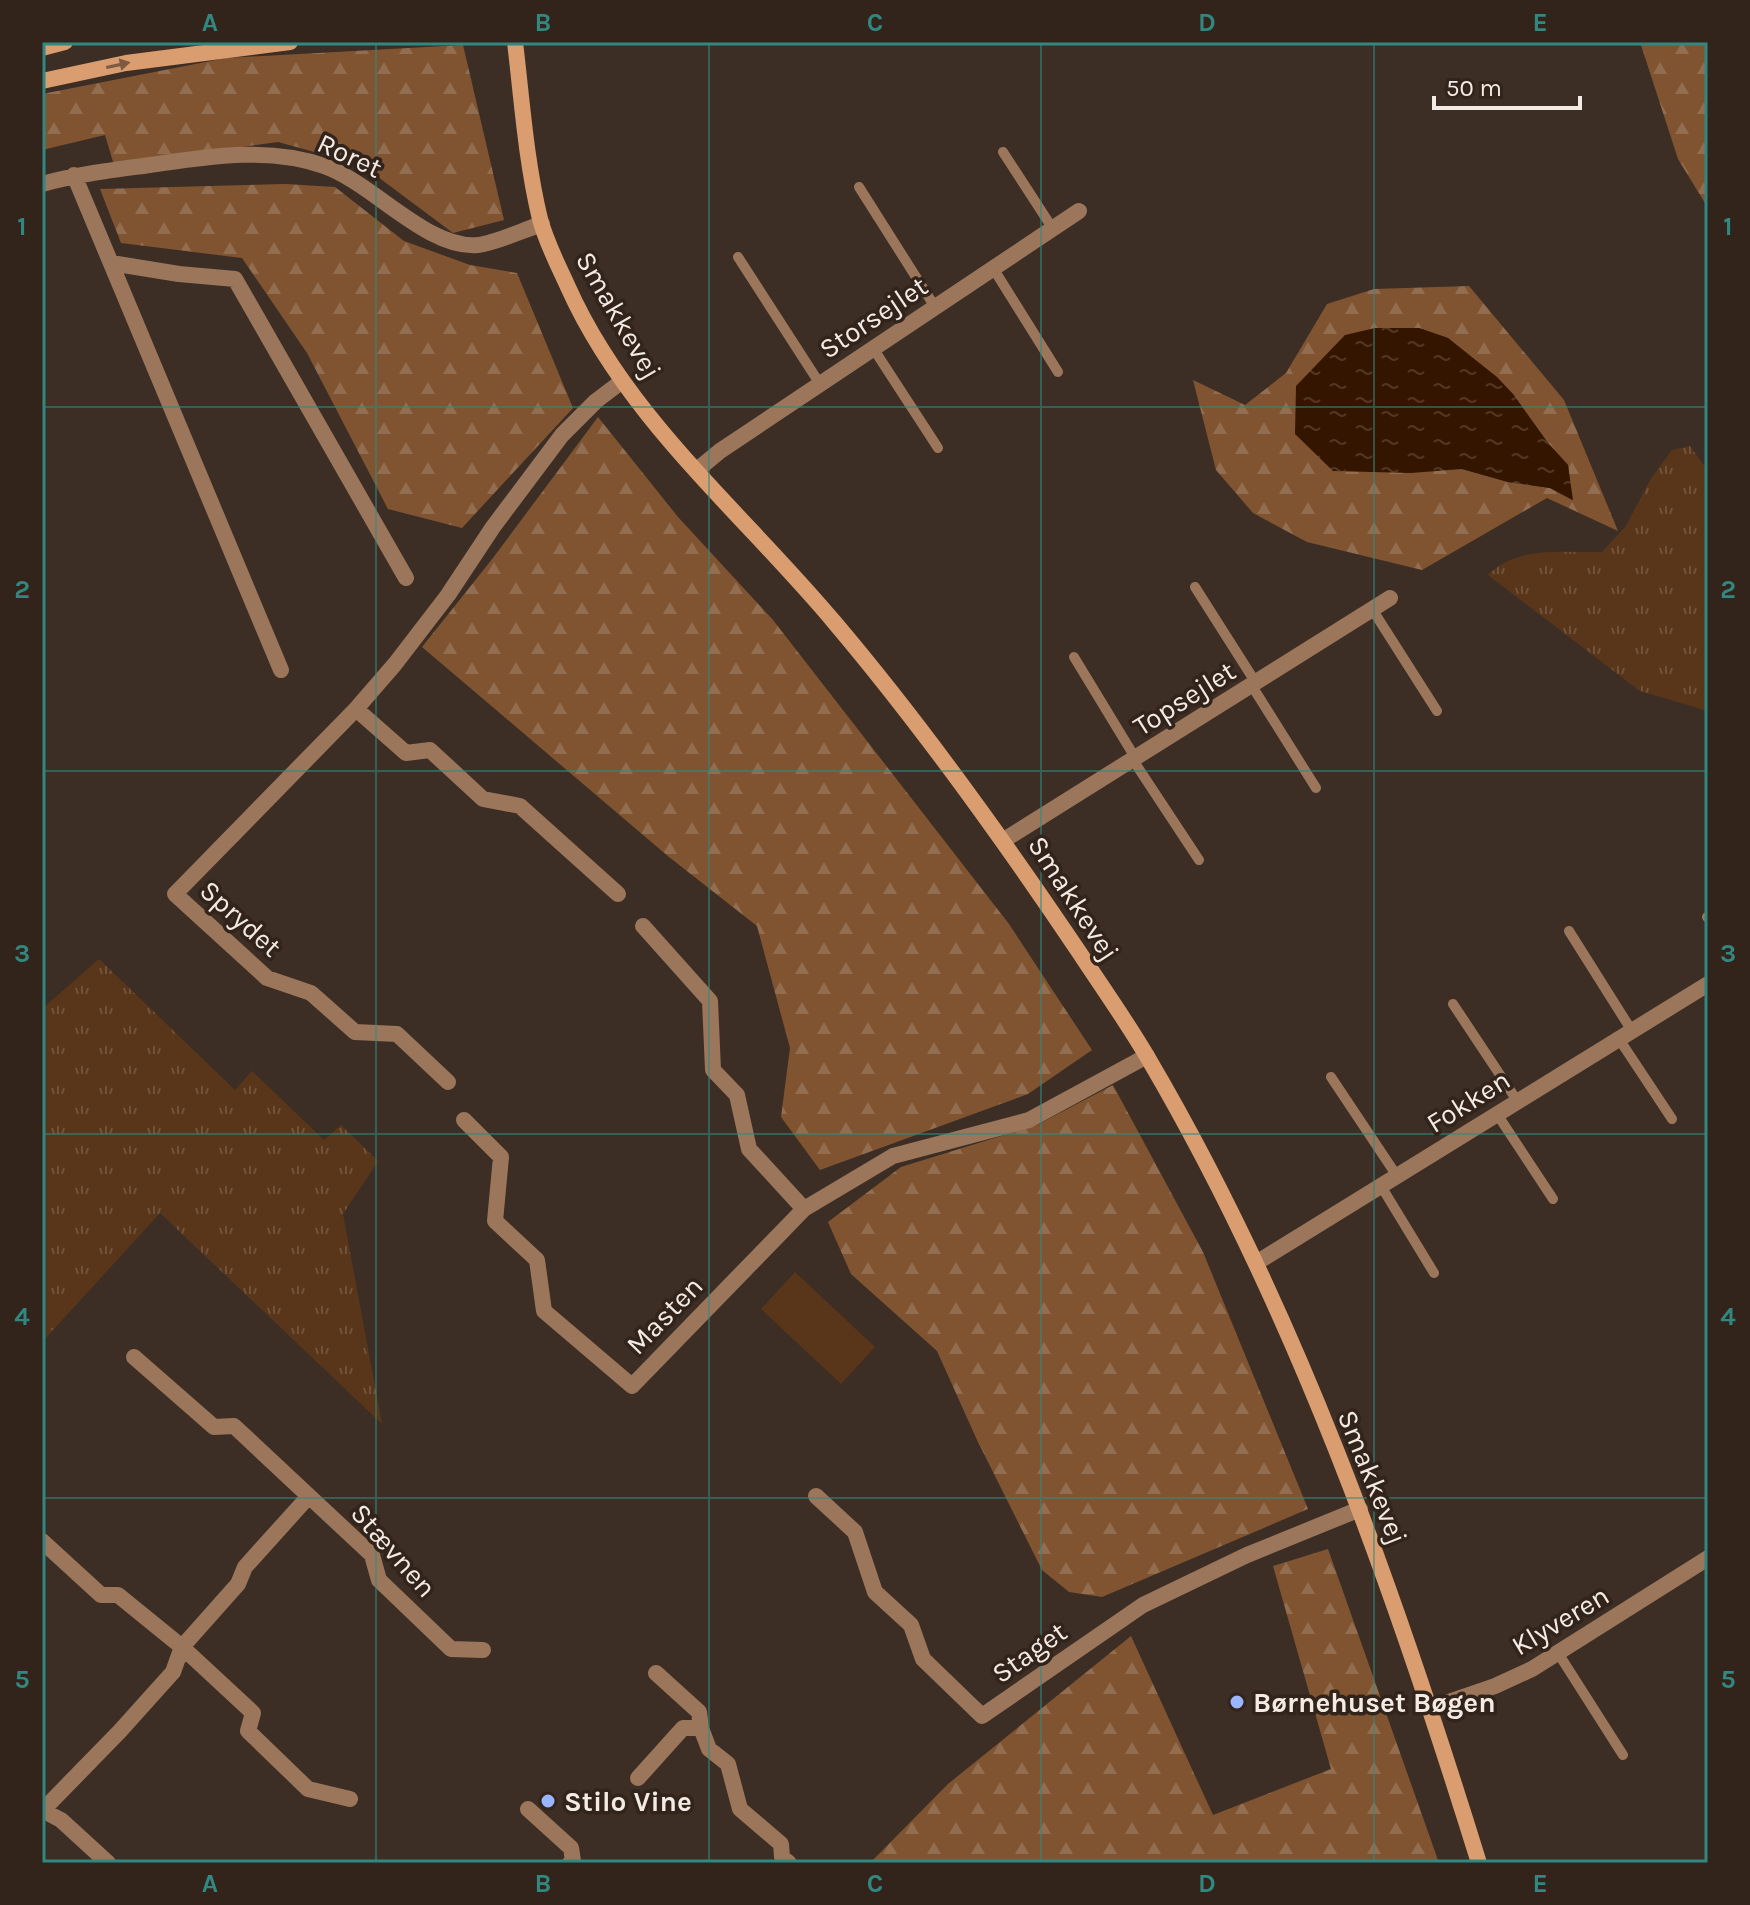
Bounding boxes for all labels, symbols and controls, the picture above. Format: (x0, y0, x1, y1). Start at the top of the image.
text: A (202, 7, 218, 38)
text: B (535, 7, 551, 38)
text: C (867, 7, 883, 38)
text: D (1198, 7, 1216, 38)
text: E (1532, 7, 1548, 38)
one-way arrow (106, 58, 131, 71)
scale bar (1434, 60, 1580, 110)
text: 50 m (1446, 74, 1502, 102)
street label: Roret (312, 126, 387, 185)
text: 1 (17, 211, 27, 242)
text: 1 (1723, 211, 1733, 242)
street label: Smakkevej (569, 246, 668, 385)
street label: Storsejlet (813, 269, 934, 366)
text: 2 (14, 574, 30, 605)
text: 2 (1720, 574, 1736, 605)
street label: Topsejlet (1127, 654, 1241, 743)
street label: Smakkevej (1021, 830, 1126, 967)
street label: Sprydet (193, 873, 288, 963)
text: 3 (14, 938, 30, 969)
text: 3 (1720, 938, 1736, 969)
street label: Fokken (1420, 1063, 1516, 1140)
street label: Masten (619, 1269, 709, 1361)
text: 4 (14, 1301, 30, 1332)
text: 4 (1720, 1301, 1736, 1332)
street label: Smakkevej (1331, 1405, 1414, 1549)
street label: Stævnen (344, 1497, 443, 1604)
street label: Klyveren (1506, 1579, 1615, 1662)
street label: Staget (986, 1615, 1073, 1690)
text: 5 (14, 1664, 30, 1695)
text: 5 (1720, 1664, 1736, 1695)
place label: Børnehuset Bøgen (1253, 1686, 1496, 1719)
marker: Børnehuset Bøgen (1228, 1693, 1246, 1711)
place label: Stilo Vine (564, 1785, 692, 1818)
marker: Stilo Vine (539, 1792, 557, 1810)
text: A (202, 1868, 218, 1899)
text: B (535, 1868, 551, 1899)
text: C (867, 1868, 883, 1899)
text: D (1198, 1868, 1216, 1899)
text: E (1532, 1868, 1548, 1899)

